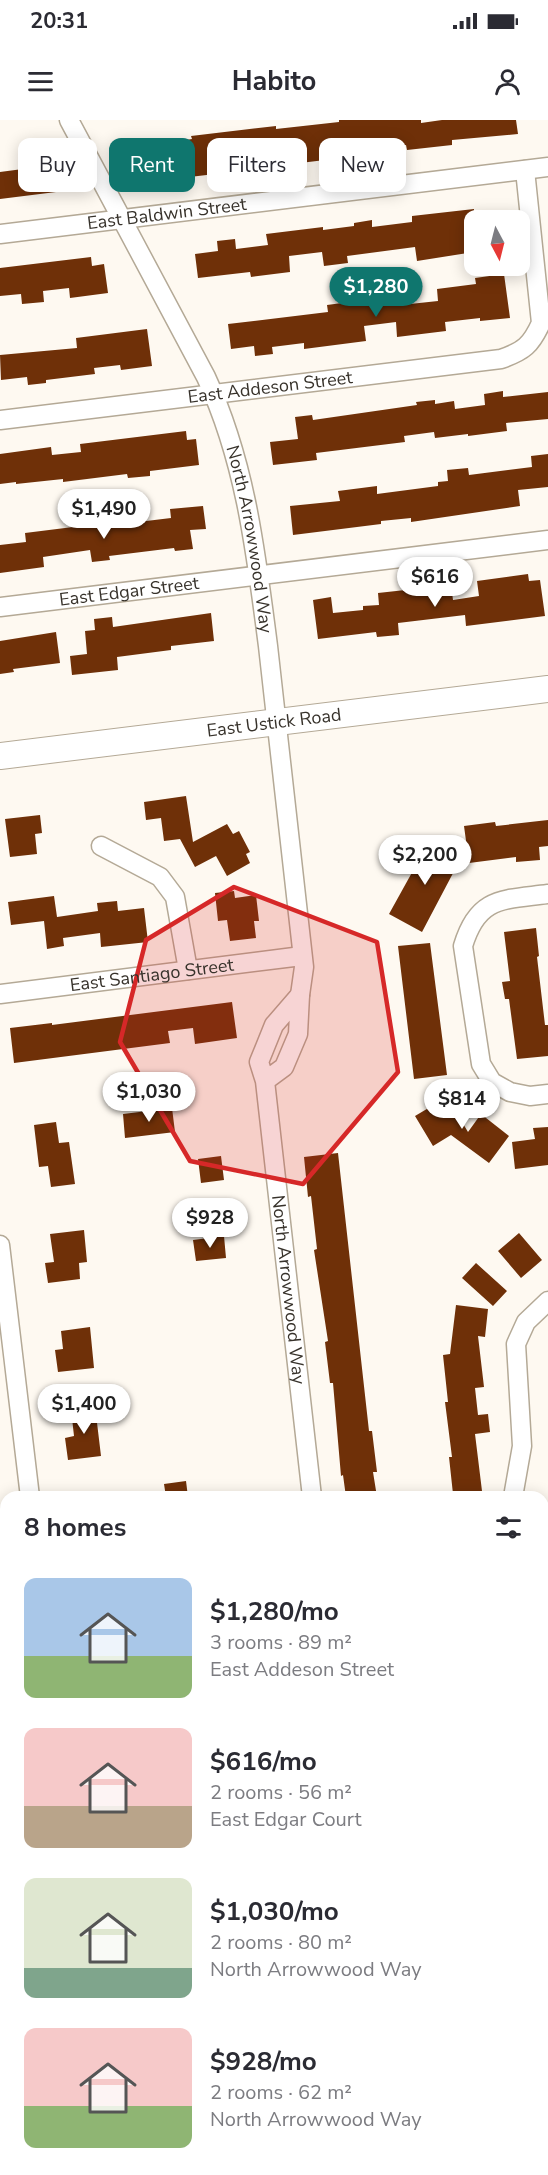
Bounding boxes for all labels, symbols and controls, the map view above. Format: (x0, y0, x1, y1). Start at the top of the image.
text: 20:31 (30, 6, 88, 36)
text: Habito (232, 63, 316, 100)
icon: menu (24, 65, 57, 98)
icon: person (491, 65, 524, 98)
chip: Buy (18, 138, 97, 192)
chip: Rent (109, 138, 195, 192)
chip: Filters (207, 138, 307, 192)
chip: New (319, 138, 406, 192)
street label: East Baldwin Street (86, 192, 248, 235)
north arrow (464, 210, 530, 276)
map controls (464, 210, 530, 276)
pin: $1,280 (327, 267, 425, 318)
text: $1,280 (344, 273, 408, 300)
street label: East Addeson Street (186, 365, 354, 409)
street label: North Arrowwood Way (220, 442, 278, 635)
pin: $1,490 (55, 489, 153, 540)
text: $1,490 (72, 495, 136, 522)
pin: $616 (399, 557, 471, 608)
text: $616 (411, 563, 459, 590)
street label: East Edgar Street (58, 571, 201, 612)
street label: East Ustick Road (205, 702, 343, 743)
pin: $2,200 (376, 835, 474, 886)
text: $2,200 (393, 841, 457, 868)
street label: East Santiago Street (69, 953, 236, 997)
pin: $1,030 (100, 1072, 198, 1123)
text: $1,030 (117, 1078, 181, 1105)
pin: $814 (426, 1079, 498, 1130)
text: $814 (438, 1085, 486, 1112)
street label: North Arrowwood Way (266, 1194, 311, 1386)
pin: $928 (174, 1198, 246, 1249)
text: $928 (186, 1204, 234, 1231)
pin: $1,400 (35, 1384, 133, 1435)
text: $1,400 (52, 1390, 116, 1417)
text: 8 homes (24, 1510, 126, 1545)
icon: filters (492, 1511, 525, 1544)
text: $1,280/mo (210, 1594, 339, 1629)
icon: home (72, 1602, 144, 1674)
text: 3 rooms · 89 m² (210, 1629, 352, 1656)
text: East Addeson Street (210, 1656, 394, 1683)
text: $616/mo (210, 1744, 317, 1779)
icon: home (72, 1752, 144, 1824)
text: 2 rooms · 56 m² (210, 1779, 352, 1806)
text: East Edgar Court (210, 1806, 361, 1833)
text: $1,030/mo (210, 1894, 339, 1929)
icon: home (72, 1902, 144, 1974)
text: 2 rooms · 80 m² (210, 1929, 352, 1956)
text: North Arrowwood Way (210, 1956, 421, 1983)
text: $928/mo (210, 2044, 317, 2079)
icon: home (72, 2052, 144, 2124)
text: 2 rooms · 62 m² (210, 2079, 352, 2106)
text: North Arrowwood Way (210, 2106, 421, 2133)

